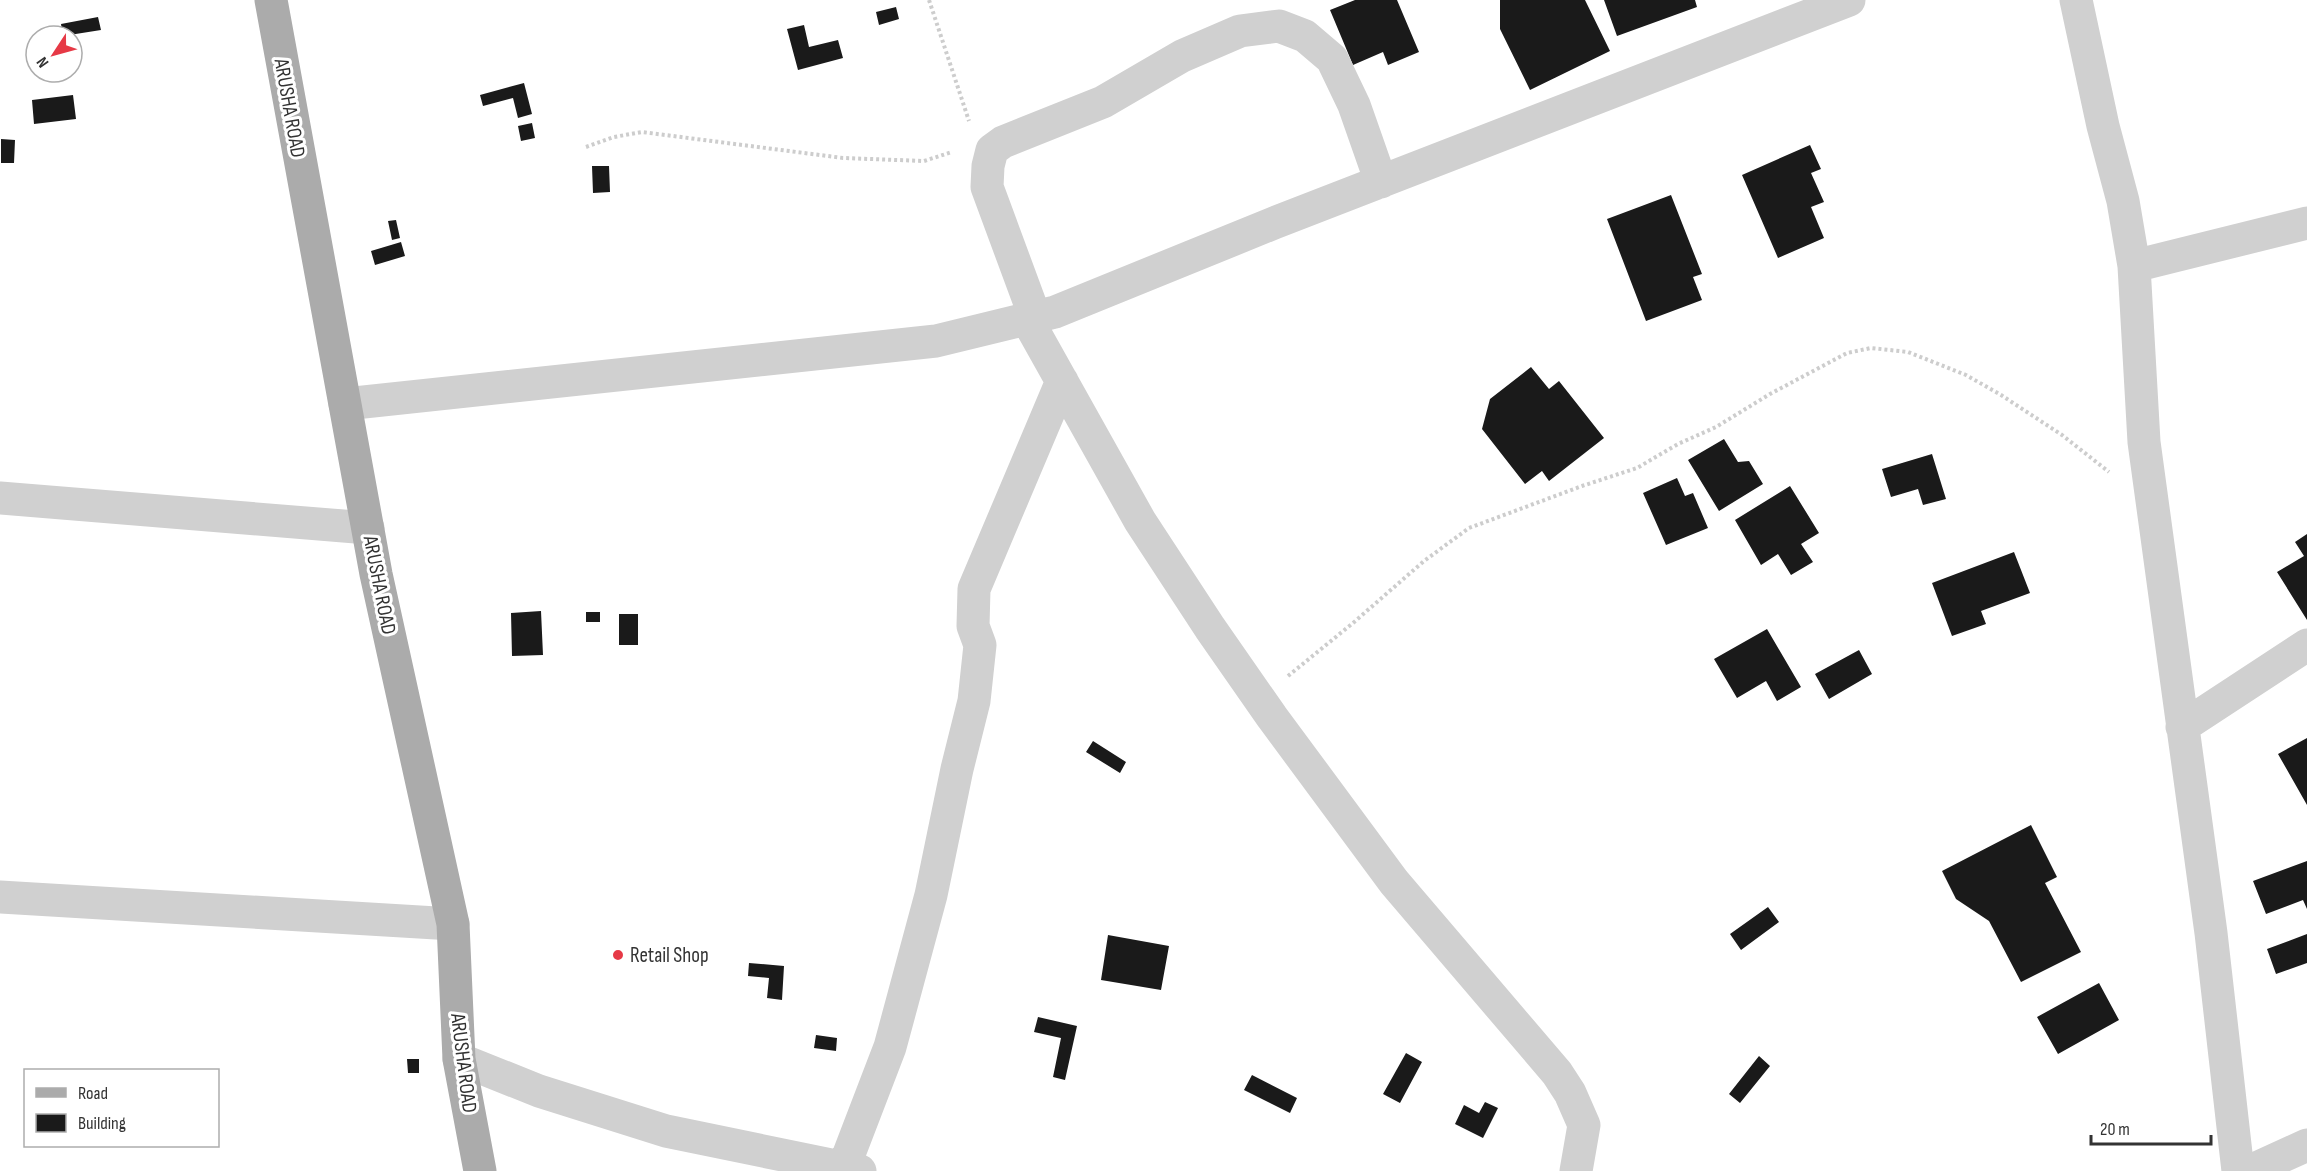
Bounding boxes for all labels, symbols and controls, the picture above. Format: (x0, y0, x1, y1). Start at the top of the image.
north arrow (24, 24, 84, 84)
text: N (33, 53, 53, 71)
street label: ARUSHA ROAD (268, 56, 311, 160)
street label: ARUSHA ROAD (358, 533, 401, 637)
place label: Retail Shop (630, 943, 709, 968)
marker: Retail Shop (611, 948, 625, 962)
street label: ARUSHA ROAD (445, 1011, 482, 1114)
legend (24, 1069, 219, 1147)
text: Road (78, 1083, 108, 1104)
scale bar (2091, 1108, 2211, 1146)
text: Building (78, 1113, 126, 1134)
text: 20 m (2100, 1119, 2130, 1140)

